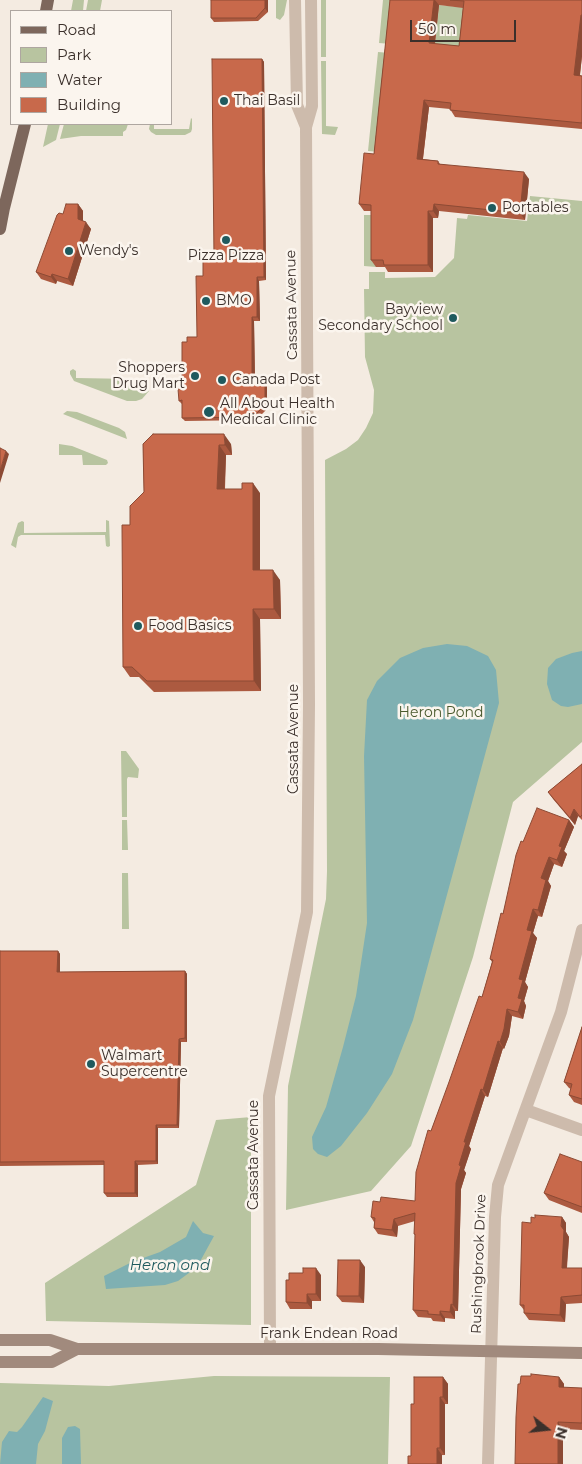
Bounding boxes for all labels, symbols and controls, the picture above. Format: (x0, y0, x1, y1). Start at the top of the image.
legend (10, 10, 172, 125)
scale bar (412, 10, 518, 42)
text: 50 m (418, 19, 456, 38)
text: Road (57, 20, 96, 39)
text: Park (57, 45, 91, 64)
text: Water (57, 70, 103, 89)
place label: Thai Basil (234, 93, 300, 109)
text: Building (57, 95, 121, 114)
marker: Thai Basil (218, 95, 230, 107)
place label: Portables (502, 200, 569, 216)
marker: Portables (486, 202, 498, 214)
marker: Pizza Pizza (220, 234, 232, 246)
place label: Wendy's (79, 243, 138, 259)
marker: Wendy's (63, 245, 75, 257)
place label: Pizza Pizza (188, 248, 264, 264)
street label: Cassata Avenue (283, 250, 301, 360)
place label: BMO (216, 293, 252, 309)
marker: BMO (200, 295, 212, 307)
place label: Bayview Secondary School (318, 302, 443, 334)
marker: Bayview Secondary School (447, 312, 459, 324)
place label: Shoppers Drug Mart (112, 360, 185, 392)
marker: Shoppers Drug Mart (189, 370, 201, 382)
place label: Canada Post (232, 372, 320, 388)
marker: Canada Post (216, 374, 228, 386)
place label: All About Health Medical Clinic (220, 396, 335, 428)
marker: All About Health Medical Clinic (202, 405, 216, 419)
place label: Food Basics (148, 618, 231, 634)
marker: Food Basics (132, 620, 144, 632)
street label: Cassata Avenue (286, 684, 302, 794)
park label: Heron Pond (399, 705, 483, 721)
place label: Walmart Supercentre (101, 1048, 188, 1080)
marker: Walmart Supercentre (85, 1058, 97, 1070)
street label: Cassata Avenue (246, 1100, 262, 1210)
street label: Rushingbrook Drive (468, 1194, 490, 1334)
water label: Heron ond (130, 1257, 210, 1275)
street label: Frank Endean Road (260, 1326, 398, 1342)
north arrow (522, 1404, 572, 1454)
text: N (551, 1425, 572, 1441)

